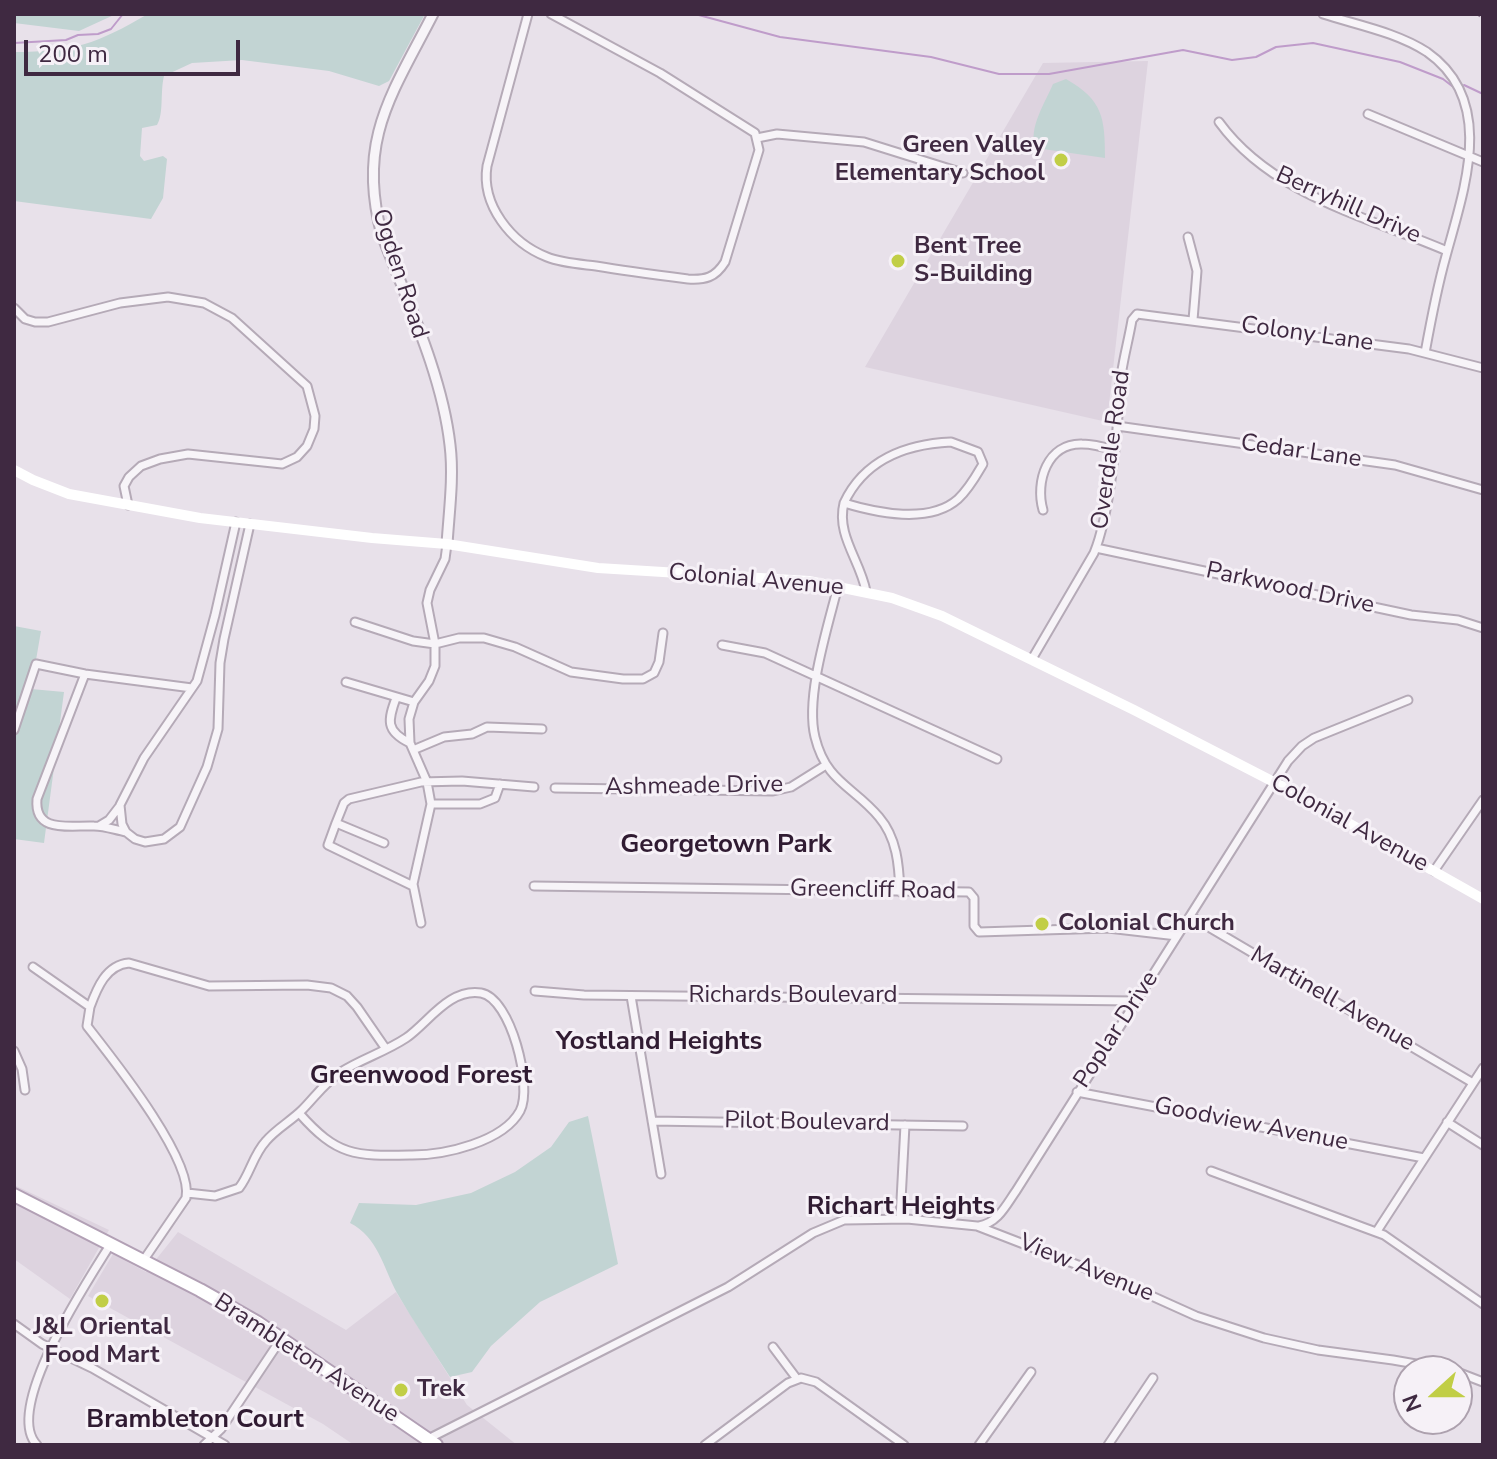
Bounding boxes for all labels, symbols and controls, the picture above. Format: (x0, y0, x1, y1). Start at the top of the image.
scale bar (28, 24, 244, 74)
text: 200 m (38, 38, 108, 70)
place label: Green Valley Elementary School (835, 132, 1045, 188)
marker: Green Valley Elementary School (1052, 151, 1070, 169)
street label: Berryhill Drive (1271, 161, 1425, 251)
street label: Ogden Road (364, 205, 434, 343)
place label: Bent Tree S-Building (914, 233, 1033, 289)
marker: Bent Tree S-Building (889, 252, 907, 270)
street label: Colony Lane (1239, 311, 1375, 359)
street label: Overdale Road (1087, 369, 1137, 531)
street label: Cedar Lane (1239, 429, 1363, 475)
street label: Parkwood Drive (1203, 557, 1377, 621)
street label: Colonial Avenue (667, 559, 845, 603)
street label: Colonial Avenue (1265, 769, 1433, 879)
street label: Ashmeade Drive (605, 771, 783, 803)
district label: Georgetown Park (620, 830, 832, 862)
street label: Greencliff Road (790, 875, 956, 907)
place label: Colonial Church (1058, 910, 1235, 938)
marker: Colonial Church (1033, 915, 1051, 933)
street label: Martinell Avenue (1245, 941, 1419, 1059)
street label: Poplar Drive (1069, 966, 1165, 1094)
street label: Richards Boulevard (688, 982, 898, 1010)
district label: Yostland Heights (556, 1027, 762, 1059)
district label: Greenwood Forest (310, 1061, 532, 1093)
street label: Goodview Avenue (1152, 1092, 1350, 1158)
street label: Pilot Boulevard (724, 1107, 890, 1139)
district label: Richart Heights (807, 1192, 995, 1224)
street label: View Avenue (1014, 1229, 1158, 1309)
street label: Brambleton Avenue (208, 1288, 404, 1430)
marker: J&L Oriental Food Mart (93, 1292, 111, 1310)
place label: J&L Oriental Food Mart (33, 1314, 171, 1370)
north arrow (1393, 1355, 1473, 1435)
place label: Trek (417, 1376, 465, 1404)
marker: Trek (392, 1381, 410, 1399)
text: N (1396, 1390, 1429, 1416)
district label: Brambleton Court (86, 1405, 304, 1437)

